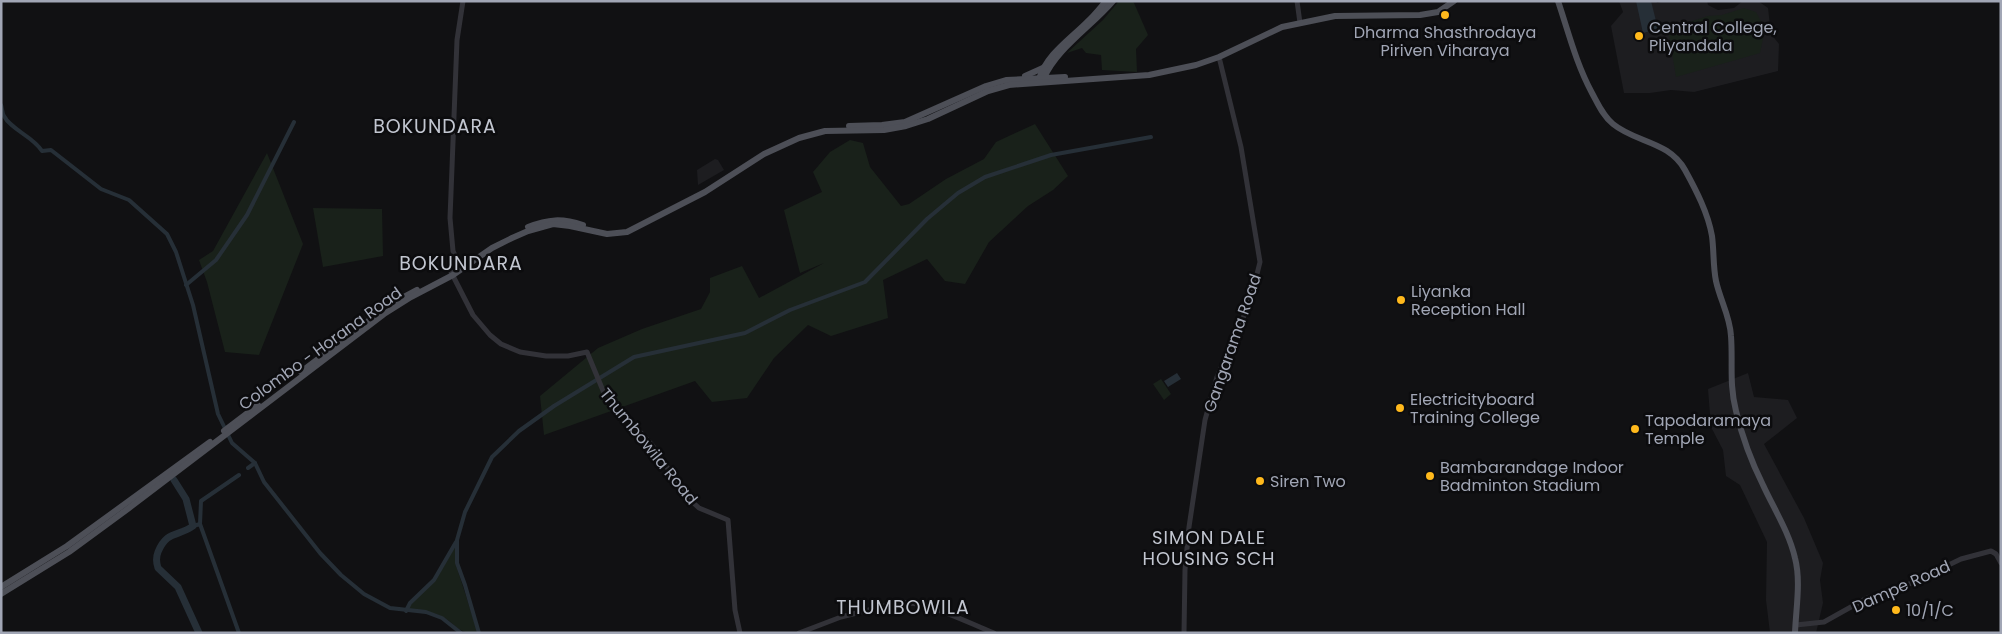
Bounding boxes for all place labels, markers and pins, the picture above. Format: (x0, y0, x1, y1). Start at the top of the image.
marker: Dharma Shasthrodaya Piriven Viharaya (1439, 9, 1451, 21)
place label: Central College, Pliyandala (1649, 16, 1777, 57)
place label: Dharma Shasthrodaya Piriven Viharaya (1354, 21, 1536, 62)
marker: Central College, Pliyandala (1633, 30, 1645, 42)
place label: Liyanka Reception Hall (1411, 280, 1525, 321)
marker: Liyanka Reception Hall (1395, 294, 1407, 306)
place label: Electricityboard Training College (1410, 388, 1540, 429)
marker: Electricityboard Training College (1394, 402, 1406, 414)
place label: Tapodaramaya Temple (1645, 409, 1771, 450)
marker: Tapodaramaya Temple (1629, 423, 1641, 435)
place label: Bambarandage Indoor Badminton Stadium (1440, 456, 1624, 497)
place label: Siren Two (1270, 470, 1346, 493)
marker: Bambarandage Indoor Badminton Stadium (1424, 470, 1436, 482)
marker: Siren Two (1254, 475, 1266, 487)
place label: 10/1/C (1906, 599, 1954, 622)
marker: 10/1/C (1890, 604, 1902, 616)

